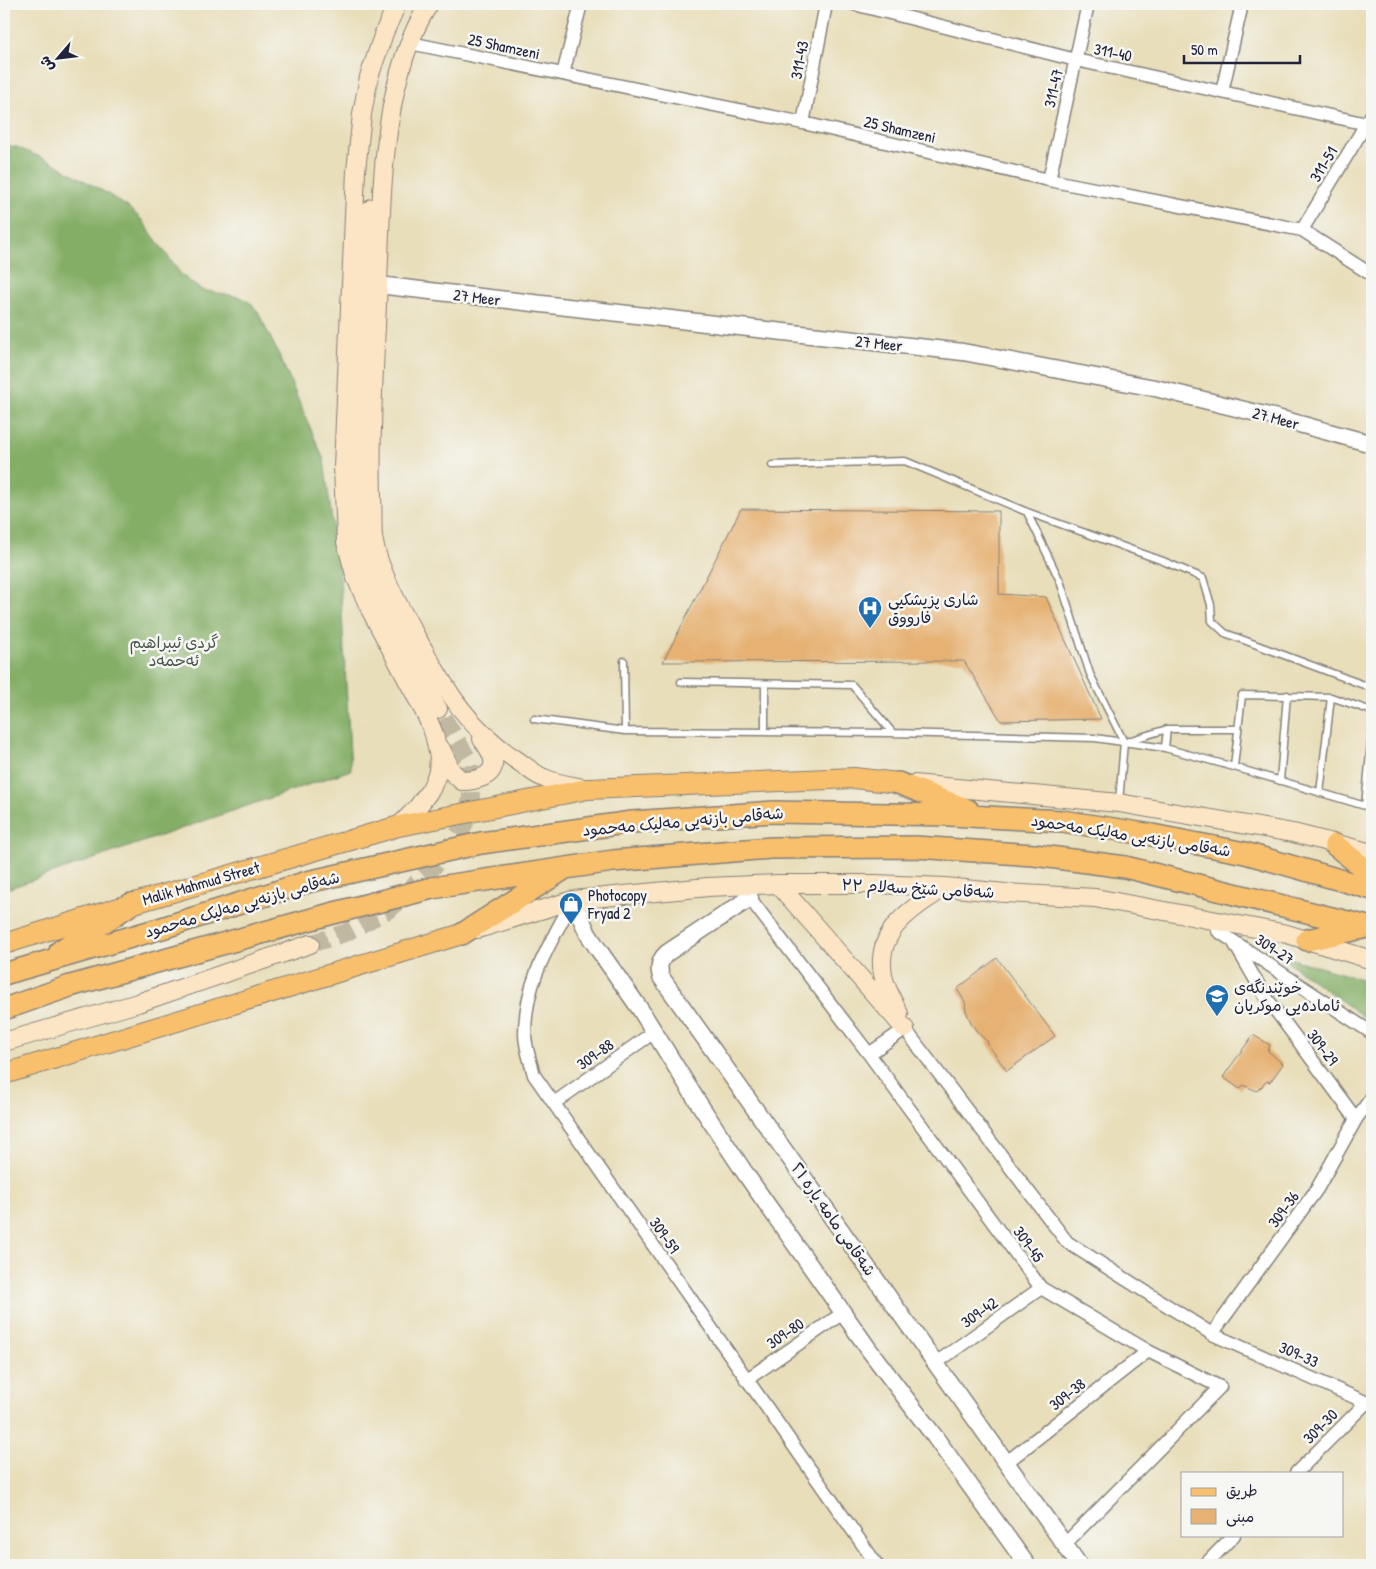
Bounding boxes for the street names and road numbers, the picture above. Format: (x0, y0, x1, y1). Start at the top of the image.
street label: 25 Shamzeni (466, 28, 542, 64)
street label: 311-40 (1092, 37, 1134, 67)
street label: 311-43 (785, 39, 813, 81)
street label: 311-47 (1038, 66, 1068, 110)
street label: 25 Shamzeni (862, 110, 938, 148)
street label: 311-51 (1304, 142, 1342, 186)
street label: 27 Meer (452, 283, 502, 311)
street label: 27 Meer (854, 330, 904, 356)
street label: 27 Meer (1250, 401, 1302, 435)
street label: شەقامی بازنەیی مەلیک مەحمود (582, 801, 784, 841)
street label: شەقامی بازنەیی مەلیک مەحمود (1030, 808, 1232, 862)
street label: Malik Mahmud Street (140, 856, 263, 910)
street label: شەقامی بازنەیی مەلیک مەحمود (142, 866, 342, 942)
street label: شەقامی شێخ سەلام ٣٣ (841, 873, 995, 905)
street label: 309-27 (1251, 928, 1299, 970)
street label: 309-29 (1302, 1024, 1344, 1070)
street label: 309-88 (572, 1033, 618, 1075)
street label: شەقامی مامە یارە ٢١ (787, 1158, 881, 1280)
street label: 309-36 (1262, 1186, 1304, 1232)
street label: 309-59 (645, 1213, 685, 1258)
street label: 309-45 (1009, 1222, 1050, 1267)
street label: 309-42 (956, 1291, 1002, 1333)
street label: 309-80 (762, 1312, 808, 1354)
street label: 309-33 (1276, 1336, 1322, 1372)
street label: 309-38 (1044, 1373, 1090, 1415)
street label: 309-30 (1298, 1404, 1342, 1448)

